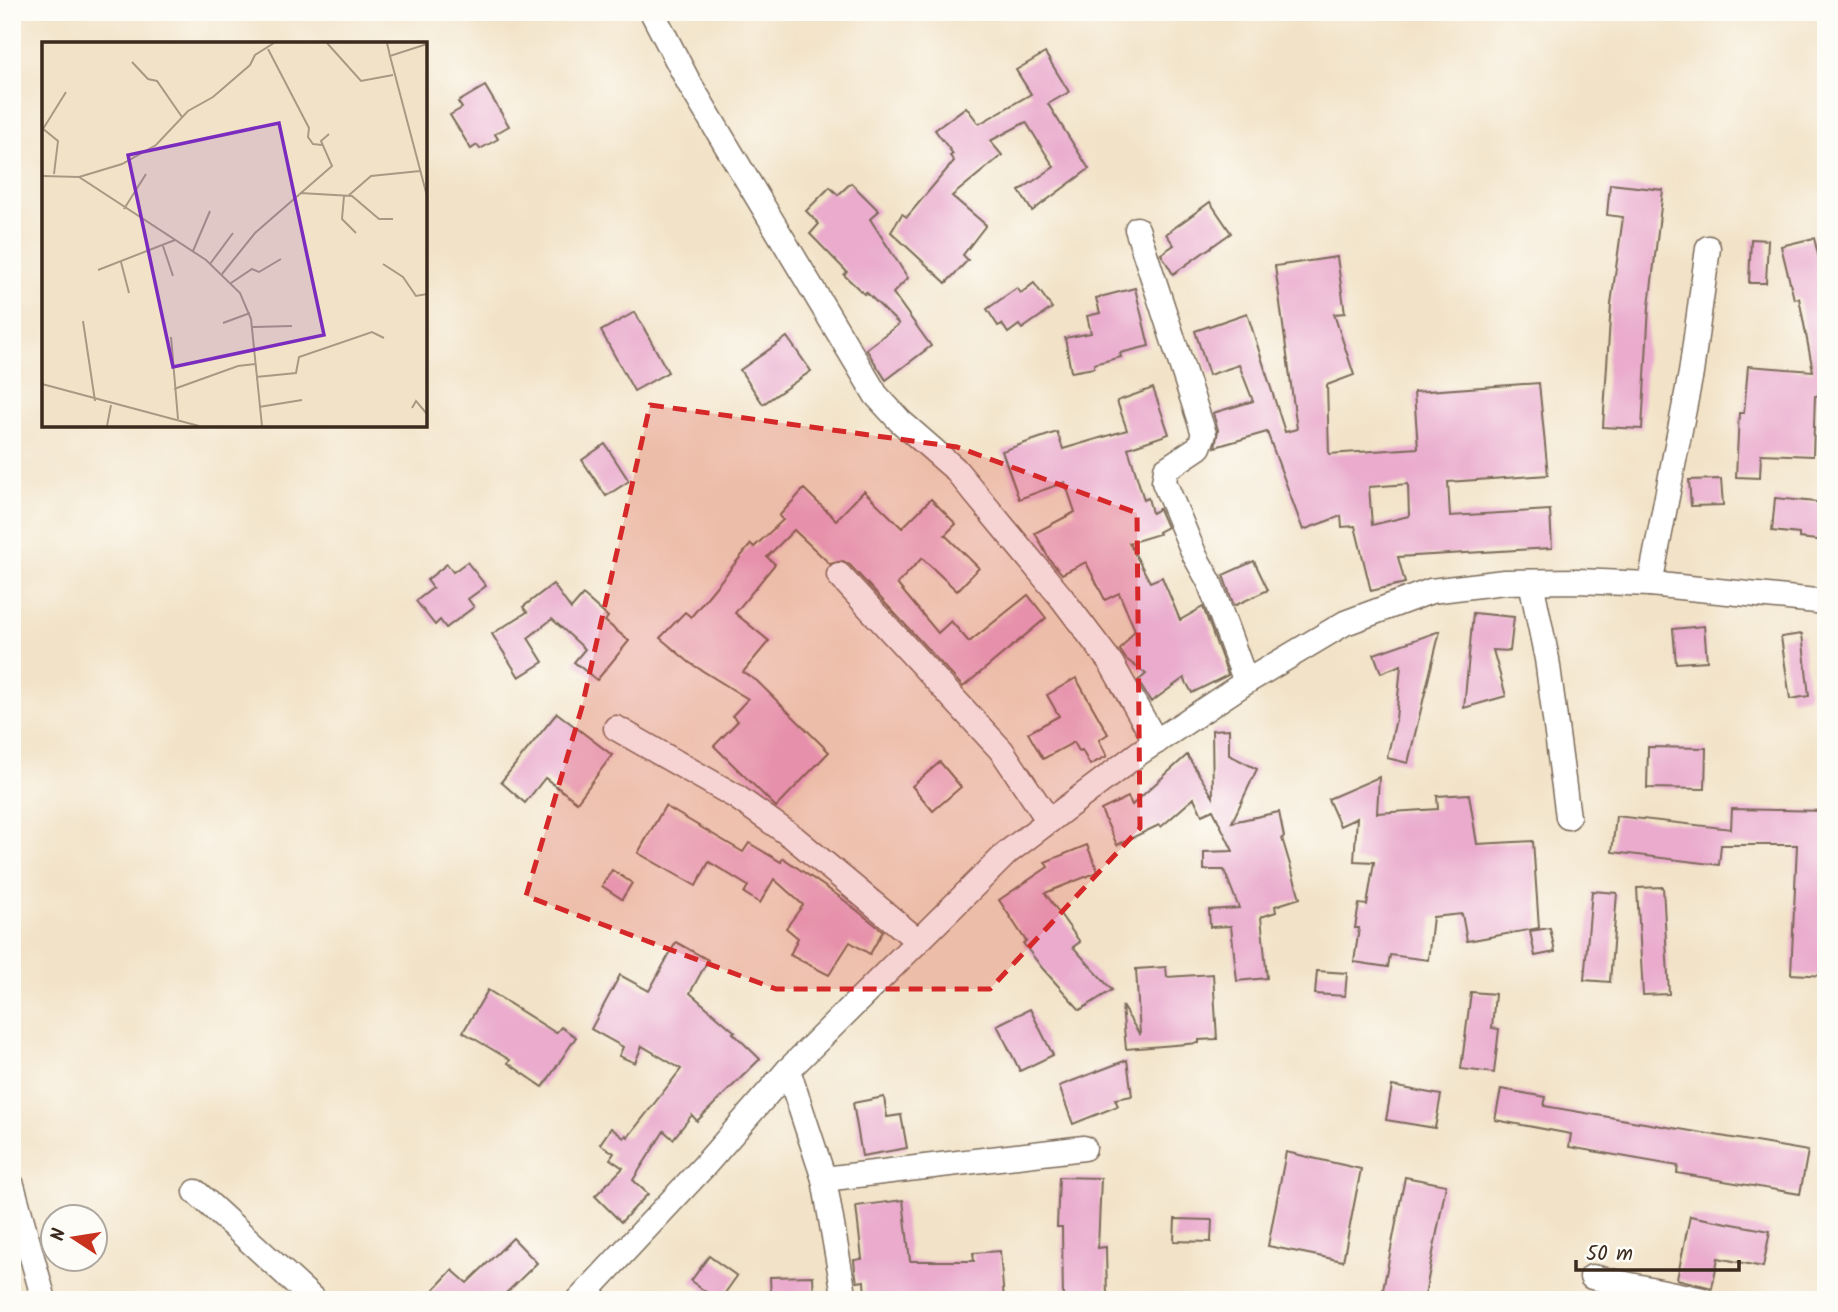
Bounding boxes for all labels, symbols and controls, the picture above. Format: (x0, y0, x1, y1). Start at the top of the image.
inset map (42, 42, 427, 427)
north arrow (38, 1204, 108, 1274)
text: N (43, 1226, 75, 1244)
scale bar (1576, 1228, 1738, 1272)
text: 50 m (1586, 1238, 1633, 1271)

